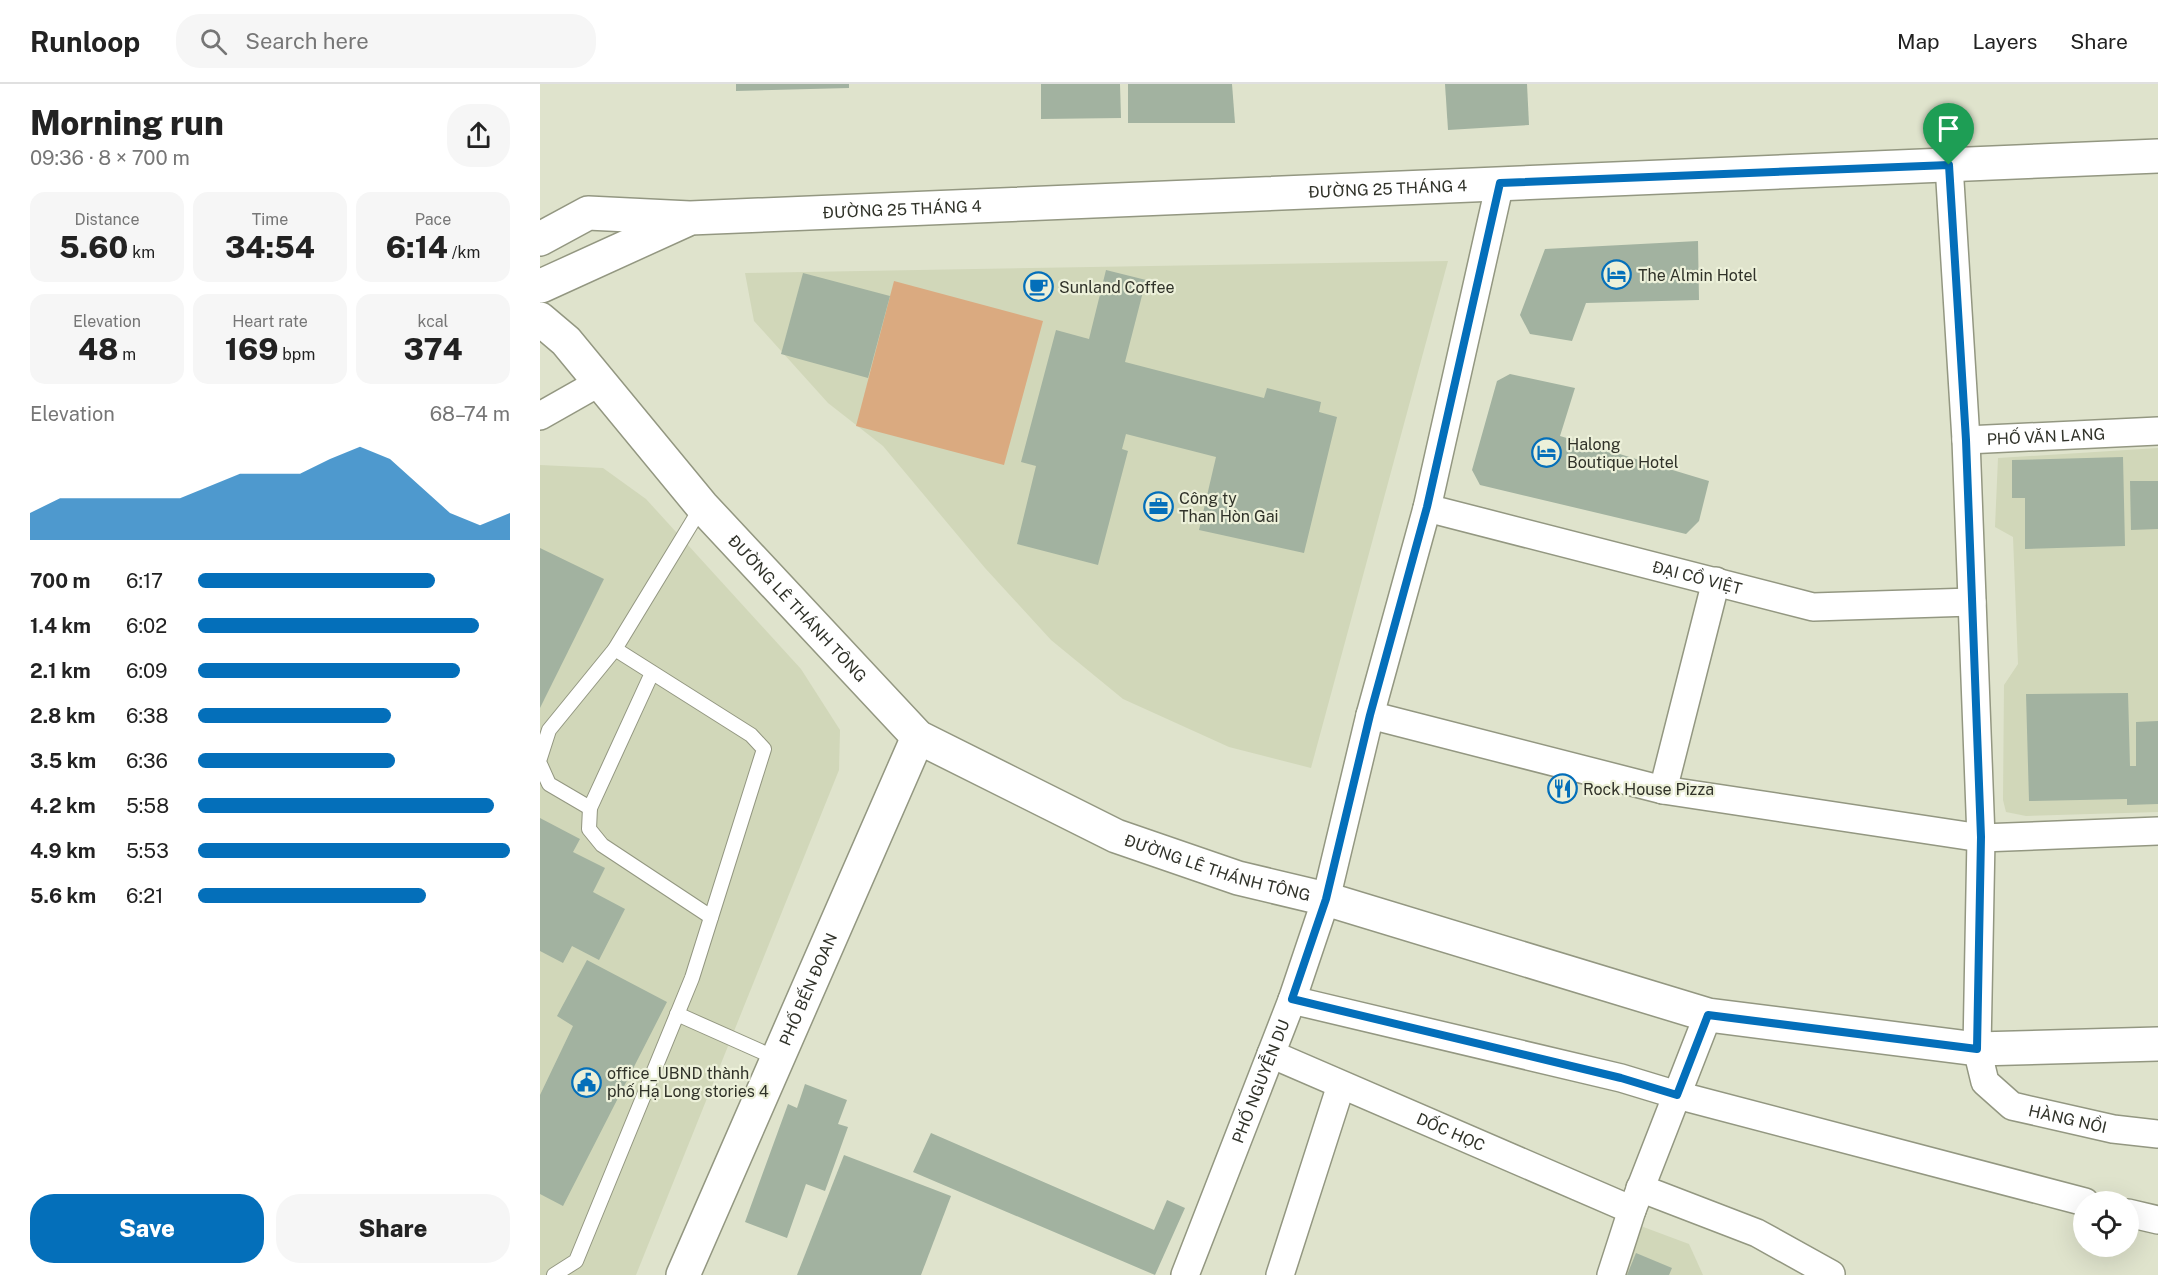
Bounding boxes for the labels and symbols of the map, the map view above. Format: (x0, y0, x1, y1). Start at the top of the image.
pin (1923, 103, 1974, 165)
street label: ĐƯỜNG 25 THÁNG 4 (1308, 176, 1468, 201)
street label: ĐƯỜNG 25 THÁNG 4 (822, 196, 982, 222)
hotel icon: The Almin Hotel (1601, 259, 1633, 291)
place label: The Almin Hotel (1638, 266, 1758, 285)
cafe icon: Sunland Coffee (1022, 271, 1054, 303)
place label: Sunland Coffee (1059, 278, 1175, 297)
street label: PHỐ VĂN LANG (1986, 424, 2106, 449)
place label: Halong Boutique Hotel (1567, 435, 1679, 472)
hotel icon: Halong Boutique Hotel (1530, 437, 1562, 469)
place label: Công ty Than Hòn Gai (1179, 489, 1279, 526)
office icon: Công ty Than Hòn Gai (1142, 491, 1174, 523)
street label: ĐƯỜNG LÊ THÁNH TÔNG (725, 531, 871, 686)
street label: ĐẠI CỒ VIỆT (1650, 557, 1745, 598)
restaurant icon: Rock House Pizza (1546, 773, 1578, 805)
place label: Rock House Pizza (1583, 780, 1714, 799)
street label: ĐƯỜNG LÊ THÁNH TÔNG (1122, 830, 1313, 905)
street label: PHỐ BẾN ĐOAN (775, 930, 841, 1048)
street label: PHỐ NGUYỄN DU (1228, 1017, 1293, 1146)
place label: office_UBND thành phố Hạ Long stories 4 (607, 1064, 769, 1101)
public building icon: office_UBND thành phố Hạ Long stories 4 (570, 1066, 602, 1098)
street label: HÀNG NỒI (2027, 1101, 2109, 1137)
street label: DỐC HỌC (1414, 1109, 1488, 1155)

